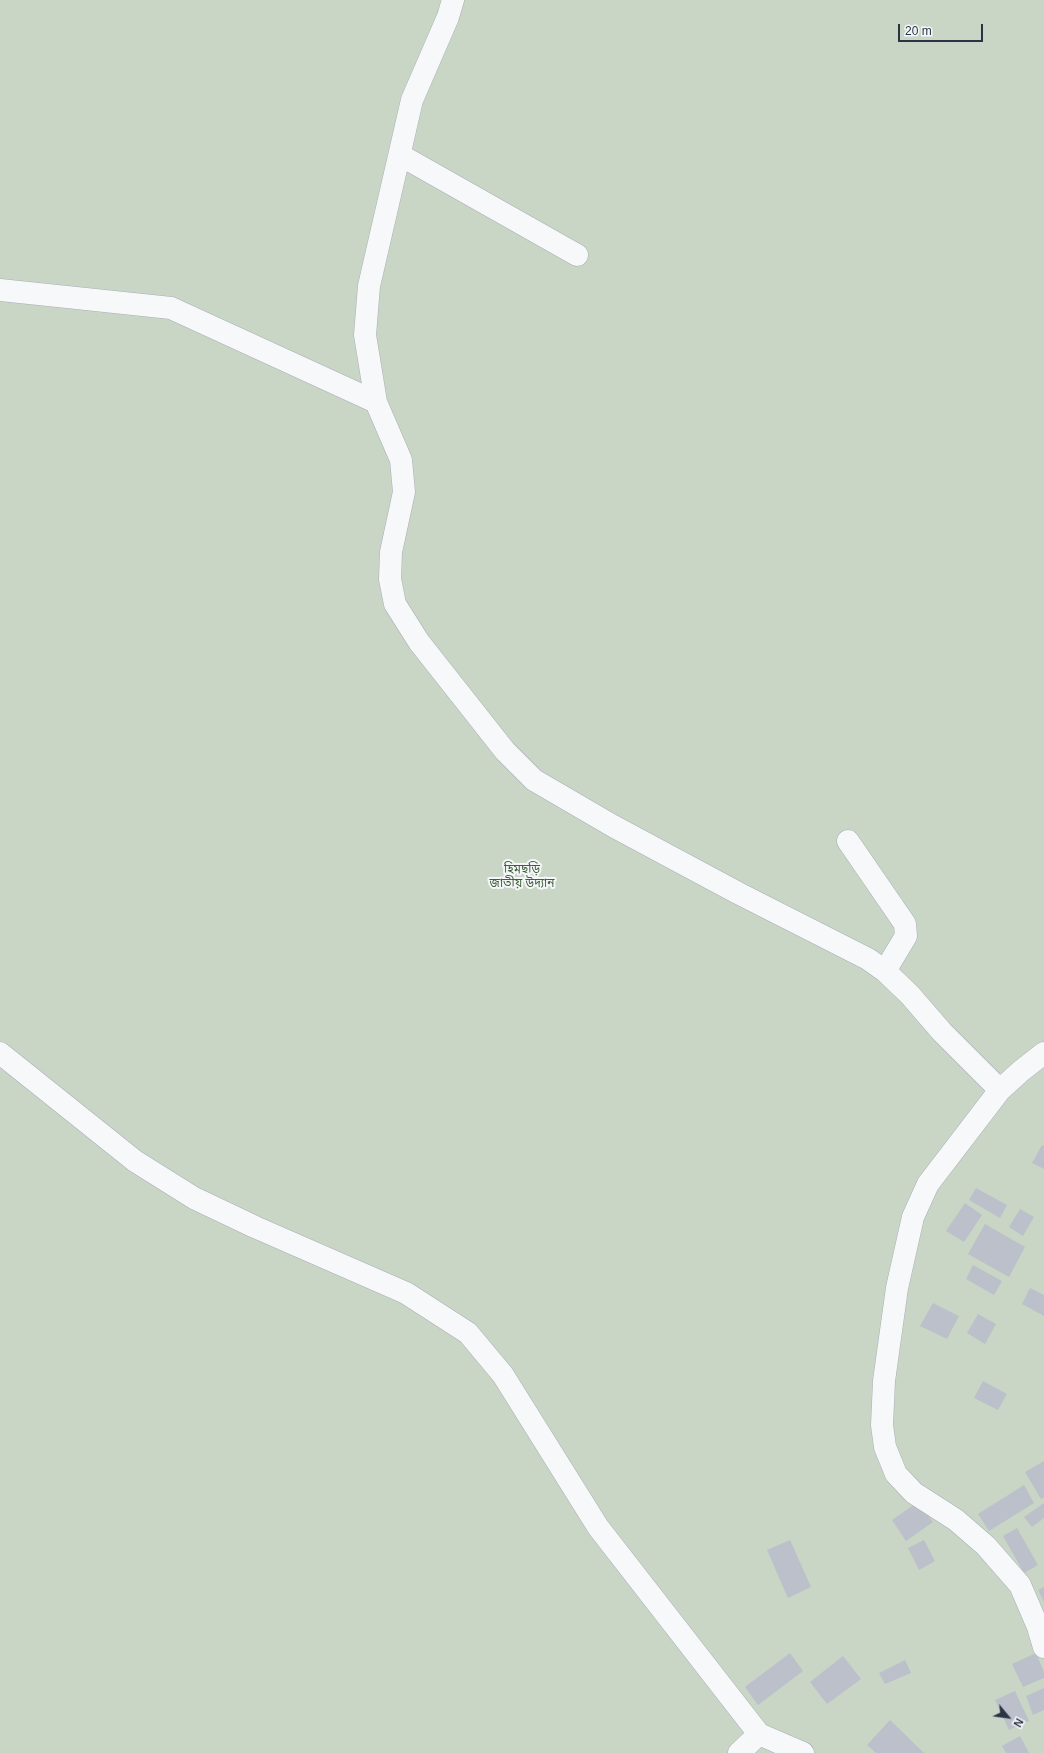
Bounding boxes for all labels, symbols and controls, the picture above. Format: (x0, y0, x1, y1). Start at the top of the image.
scale bar (900, 16, 985, 42)
text: 20 m (905, 24, 932, 38)
park label: হিমছড়ি জাতীয় উদ্যান (490, 863, 554, 891)
north arrow (988, 1697, 1028, 1737)
text: N (1011, 1716, 1026, 1729)

